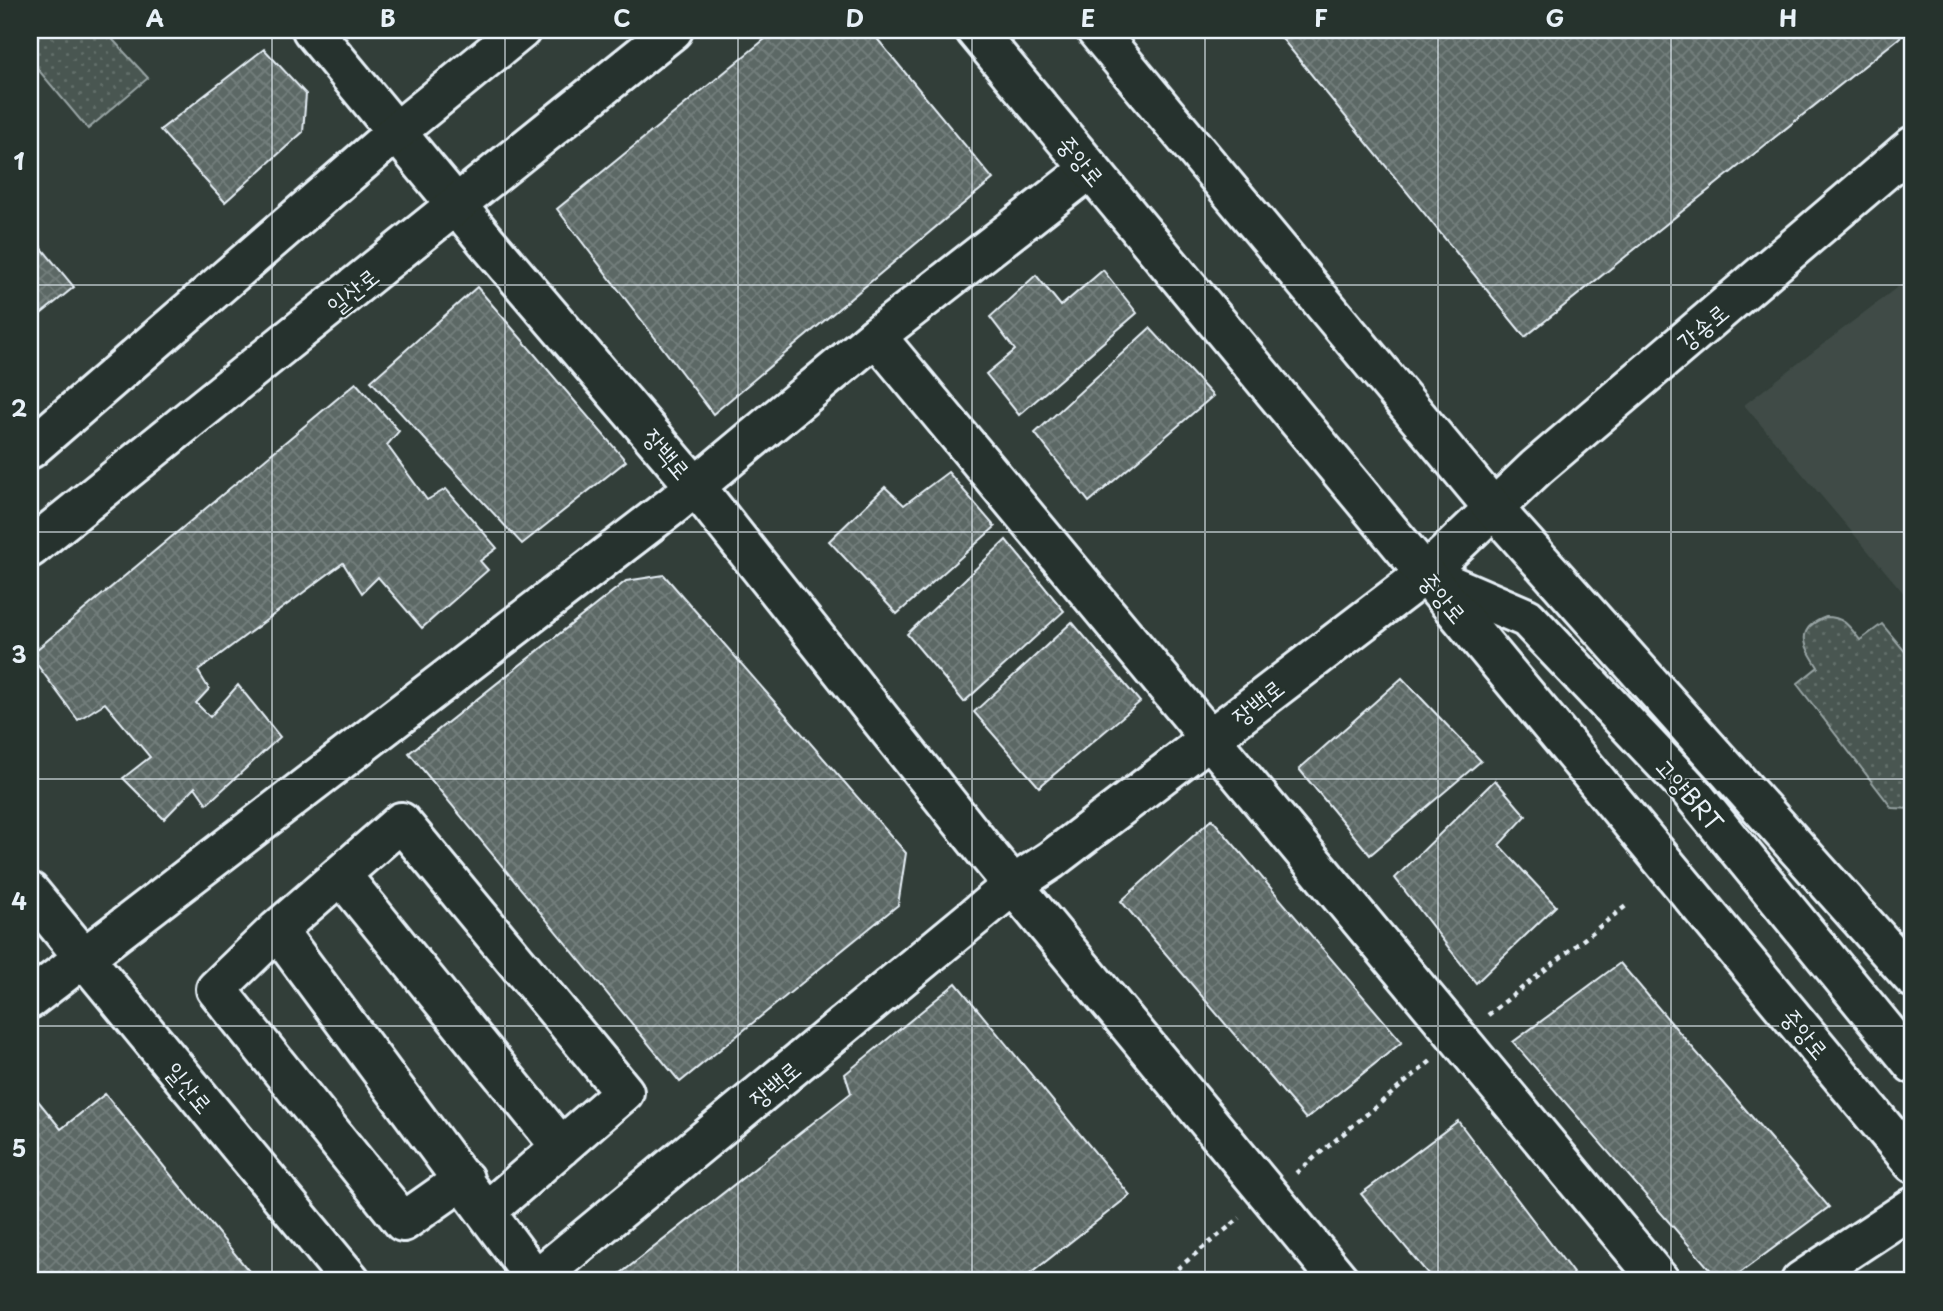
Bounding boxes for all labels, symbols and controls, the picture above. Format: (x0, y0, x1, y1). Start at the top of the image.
text: A (146, 0, 164, 35)
text: B (380, 0, 396, 35)
text: C (613, 0, 631, 35)
text: D (846, 0, 864, 35)
text: E (1081, 0, 1095, 35)
text: F (1314, 0, 1328, 35)
text: G (1546, 0, 1564, 35)
text: H (1779, 0, 1797, 35)
street label: 중앙로 (1050, 126, 1114, 194)
text: 1 (14, 143, 25, 178)
street label: 일산로 (318, 258, 386, 322)
street label: 강송로 (1668, 294, 1736, 358)
text: 2 (11, 390, 27, 425)
street label: 장백로 (636, 419, 700, 487)
street label: 중앙로 (1412, 563, 1476, 631)
text: 3 (11, 636, 27, 671)
street label: 장백로 (1223, 669, 1291, 733)
street label: 고양BRT (1648, 749, 1733, 839)
text: 4 (11, 883, 27, 918)
street label: 중앙로 (1774, 999, 1838, 1067)
street label: 장백로 (740, 1051, 808, 1115)
street label: 일산로 (158, 1053, 222, 1121)
text: 5 (12, 1130, 26, 1165)

